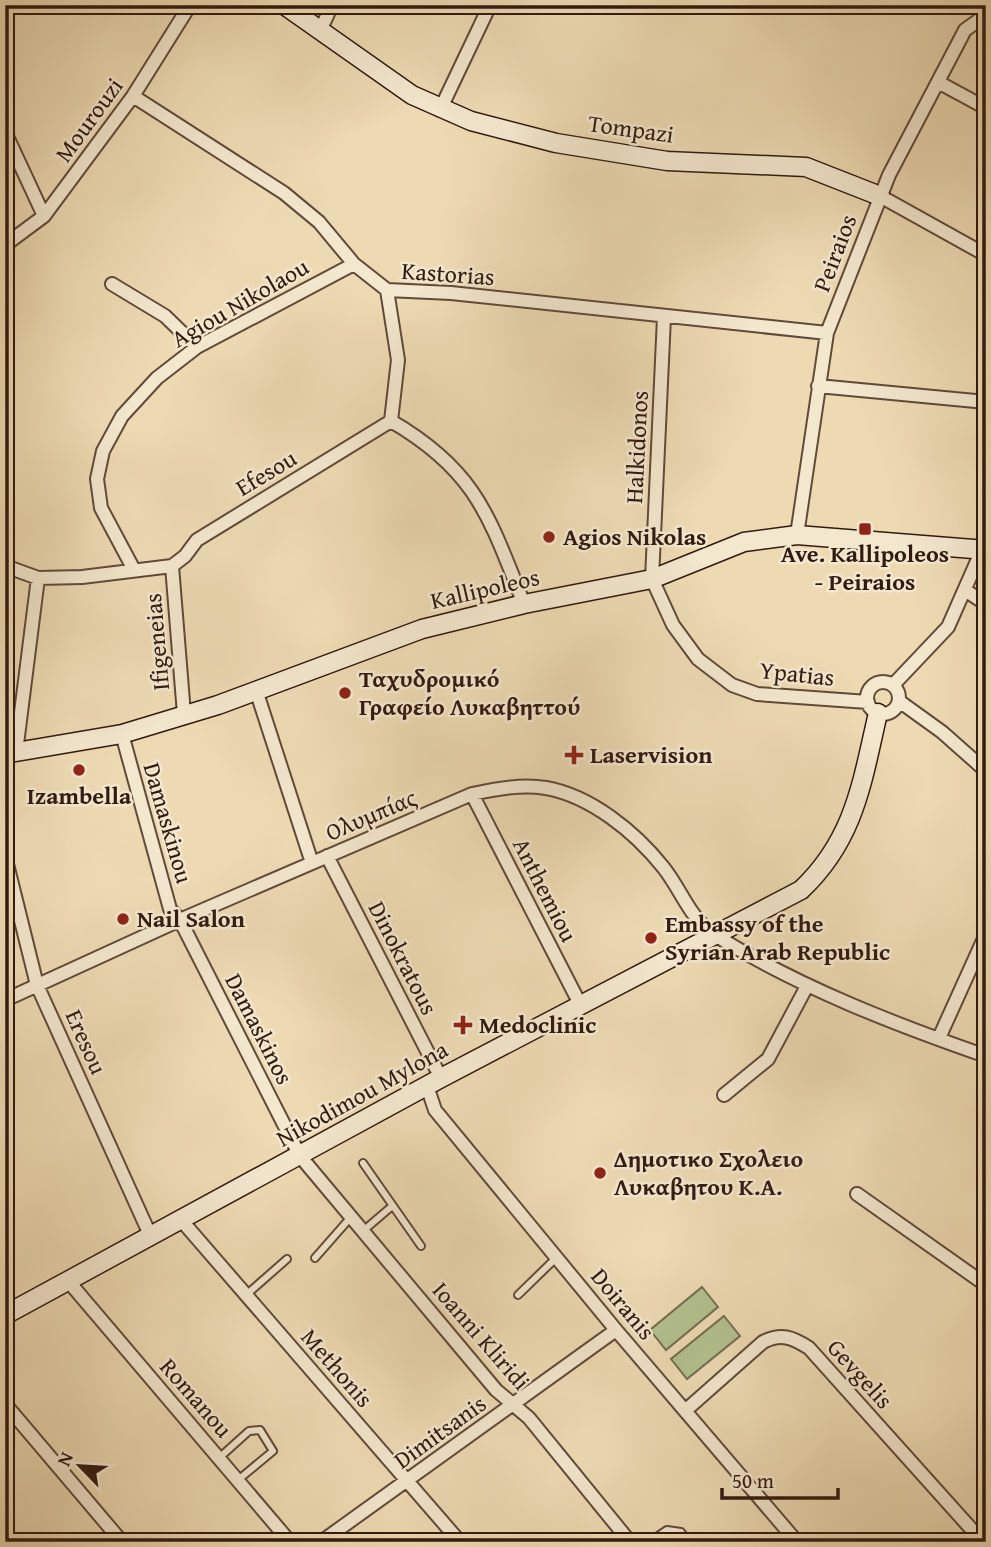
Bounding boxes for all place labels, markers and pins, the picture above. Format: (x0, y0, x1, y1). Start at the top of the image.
place label: Agios Nikolas (563, 519, 706, 554)
marker: Ave. Kallipoleos - Peiraios (857, 521, 873, 537)
marker: Agios Nikolas (541, 529, 557, 545)
place label: Ave. Kallipoleos - Peiraios (781, 536, 949, 599)
place label: Ταχυδρομικό Γραφείο Λυκαβηττού (359, 661, 580, 724)
marker: Ταχυδρομικό Γραφείο Λυκαβηττού (337, 685, 353, 701)
place label: Laservision (590, 737, 712, 772)
marker: Laservision (564, 745, 584, 765)
marker: Izambella (71, 762, 87, 778)
place label: Izambella (27, 778, 132, 813)
place label: Nail Salon (137, 901, 245, 936)
place label: Embassy of the Syrian Arab Republic (665, 906, 890, 969)
marker: Nail Salon (115, 911, 131, 927)
marker: Embassy of the Syrian Arab Republic (643, 930, 659, 946)
place label: Medoclinic (479, 1007, 596, 1042)
marker: Medoclinic (453, 1015, 473, 1035)
place label: Δημοτικο Σχολειο Λυκαβητου Κ.Α. (613, 1141, 803, 1204)
marker: Δημοτικο Σχολειο Λυκαβητου Κ.Α. (592, 1165, 608, 1181)

